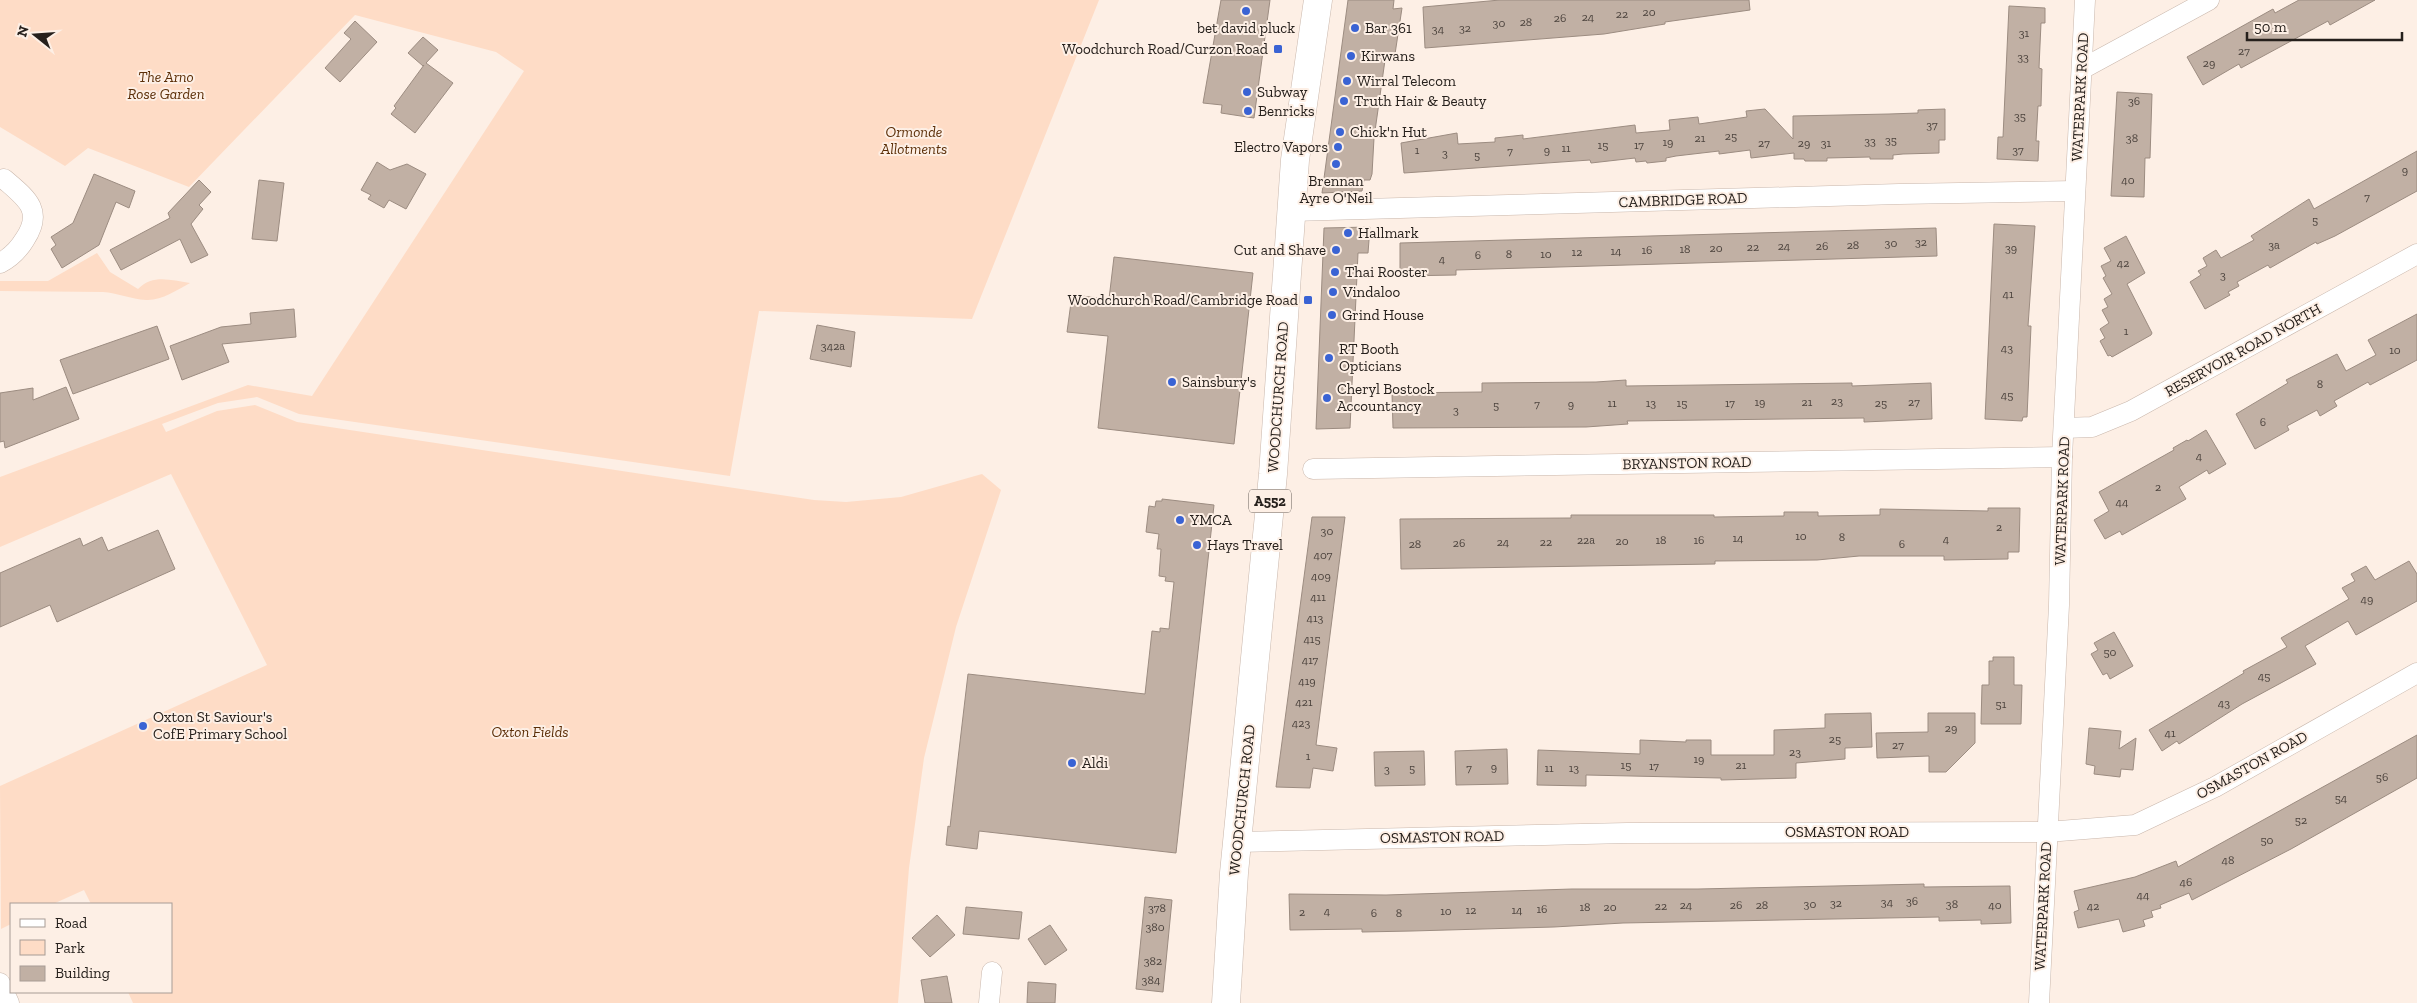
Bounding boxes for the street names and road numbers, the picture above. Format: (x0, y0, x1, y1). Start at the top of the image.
street label: WATERPARK ROAD (2068, 32, 2092, 162)
street label: CAMBRIDGE ROAD (1618, 189, 1748, 211)
street label: RESERVOIR ROAD NORTH (2162, 299, 2324, 401)
street label: WOODCHURCH ROAD (1264, 321, 1292, 473)
street label: WATERPARK ROAD (2051, 436, 2073, 566)
street label: BRYANSTON ROAD (1622, 453, 1752, 473)
road number: A552 (1249, 490, 1291, 512)
street label: WOODCHURCH ROAD (1225, 724, 1259, 876)
street label: OSMASTON ROAD (2193, 727, 2311, 803)
street label: OSMASTON ROAD (1785, 823, 1909, 841)
street label: OSMASTON ROAD (1380, 827, 1504, 847)
street label: WATERPARK ROAD (2031, 841, 2055, 971)

